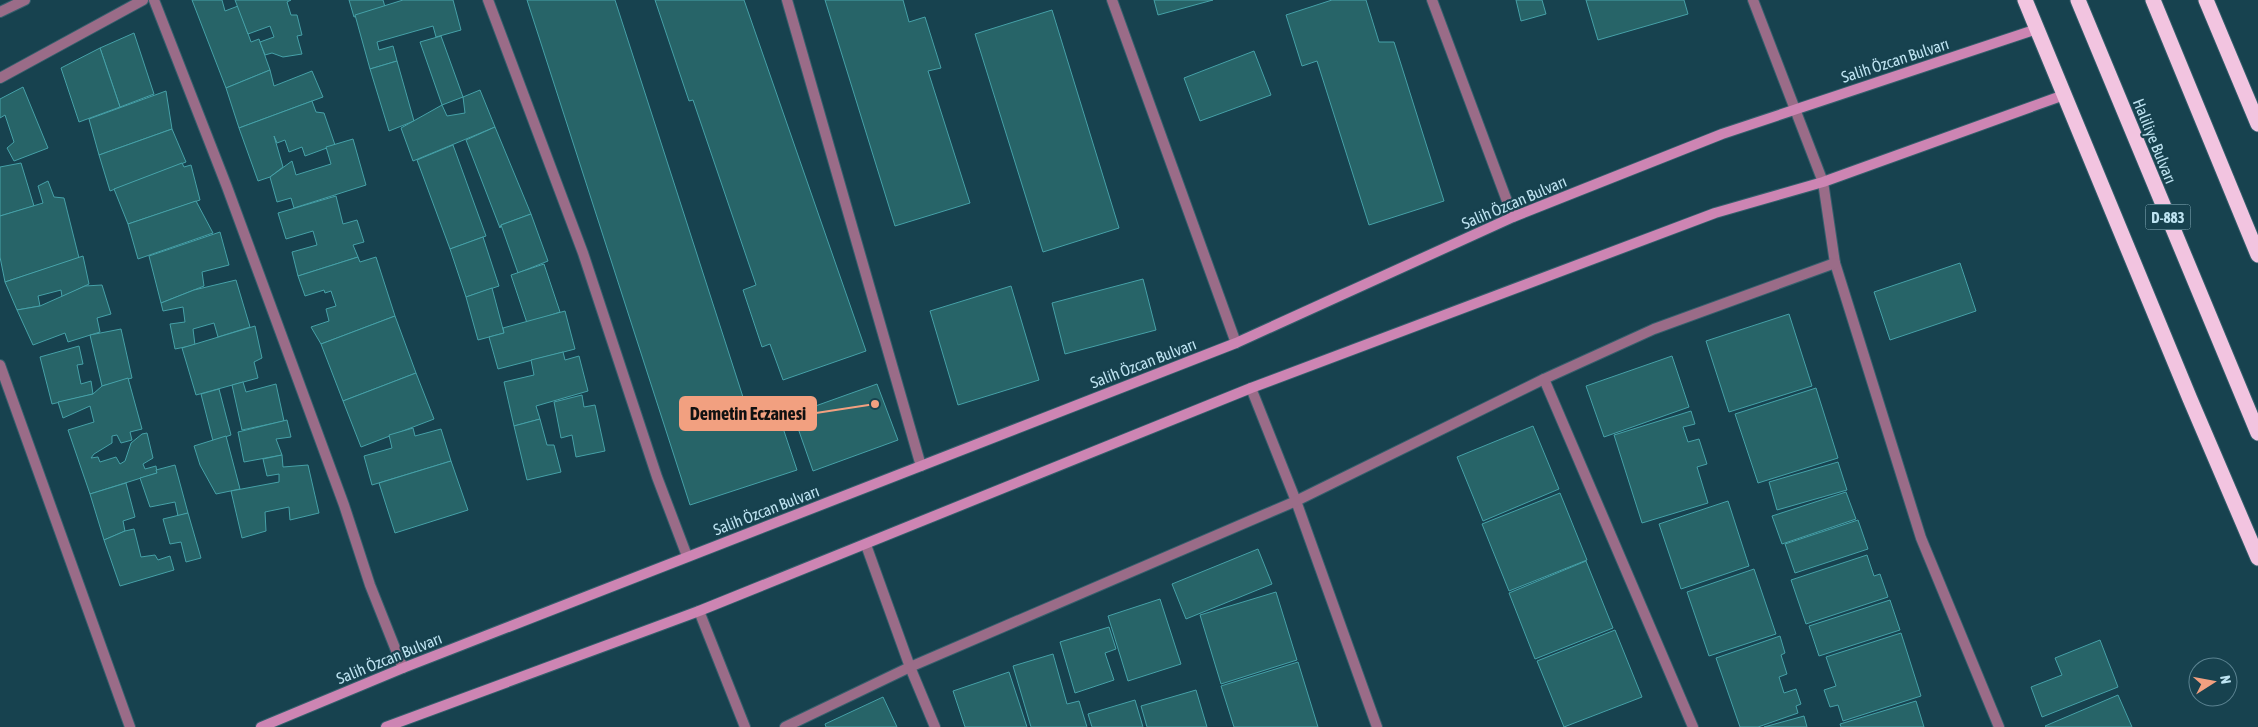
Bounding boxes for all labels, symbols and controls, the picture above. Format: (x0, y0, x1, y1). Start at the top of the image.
street label: Salih Özcan Bulvarı (1839, 34, 1951, 86)
street label: Haliliye Bulvarı (2129, 96, 2180, 187)
street label: Salih Özcan Bulvarı (1459, 172, 1569, 232)
road number: D-883 (2146, 204, 2190, 230)
street label: Salih Özcan Bulvarı (1088, 335, 1198, 391)
callout: Demetin Eczanesi (680, 397, 816, 430)
text: Demetin Eczanesi (690, 403, 806, 424)
street label: Salih Özcan Bulvarı (711, 482, 821, 538)
street label: Salih Özcan Bulvarı (334, 629, 444, 687)
north arrow (2188, 657, 2238, 707)
text: N (2217, 674, 2234, 685)

